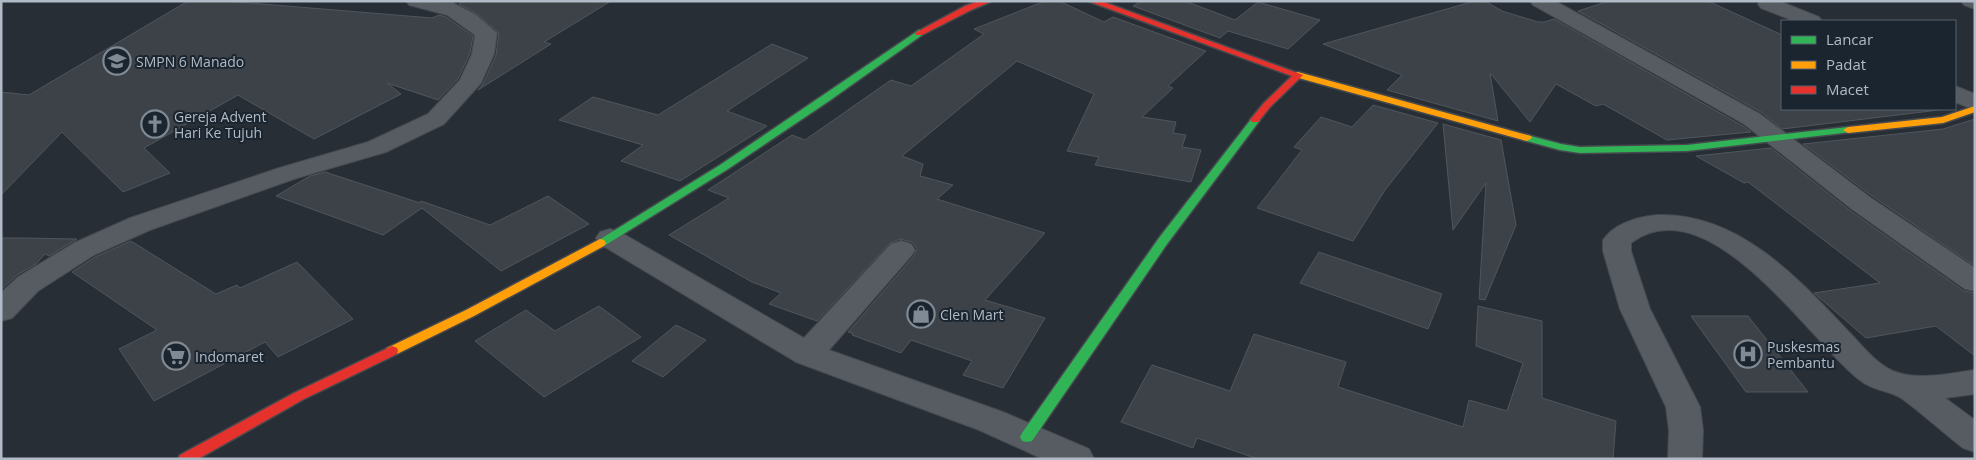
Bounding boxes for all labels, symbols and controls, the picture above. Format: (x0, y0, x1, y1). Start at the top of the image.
legend (1781, 20, 1956, 110)
text: Lancar (1826, 29, 1873, 49)
school or university icon: SMPN 6 Manado (102, 46, 132, 76)
place label: SMPN 6 Manado (136, 52, 244, 71)
text: Padat (1826, 54, 1866, 74)
text: Macet (1826, 79, 1869, 99)
place label: Gereja Advent Hari Ke Tujuh (174, 107, 266, 142)
church icon: Gereja Advent Hari Ke Tujuh (140, 109, 170, 139)
shop icon: Clen Mart (906, 299, 936, 329)
place label: Clen Mart (940, 305, 1004, 324)
place label: Puskesmas Pembantu (1767, 337, 1840, 372)
hospital icon: Puskesmas Pembantu (1733, 339, 1763, 369)
supermarket icon: Indomaret (161, 341, 191, 371)
place label: Indomaret (195, 347, 264, 366)

